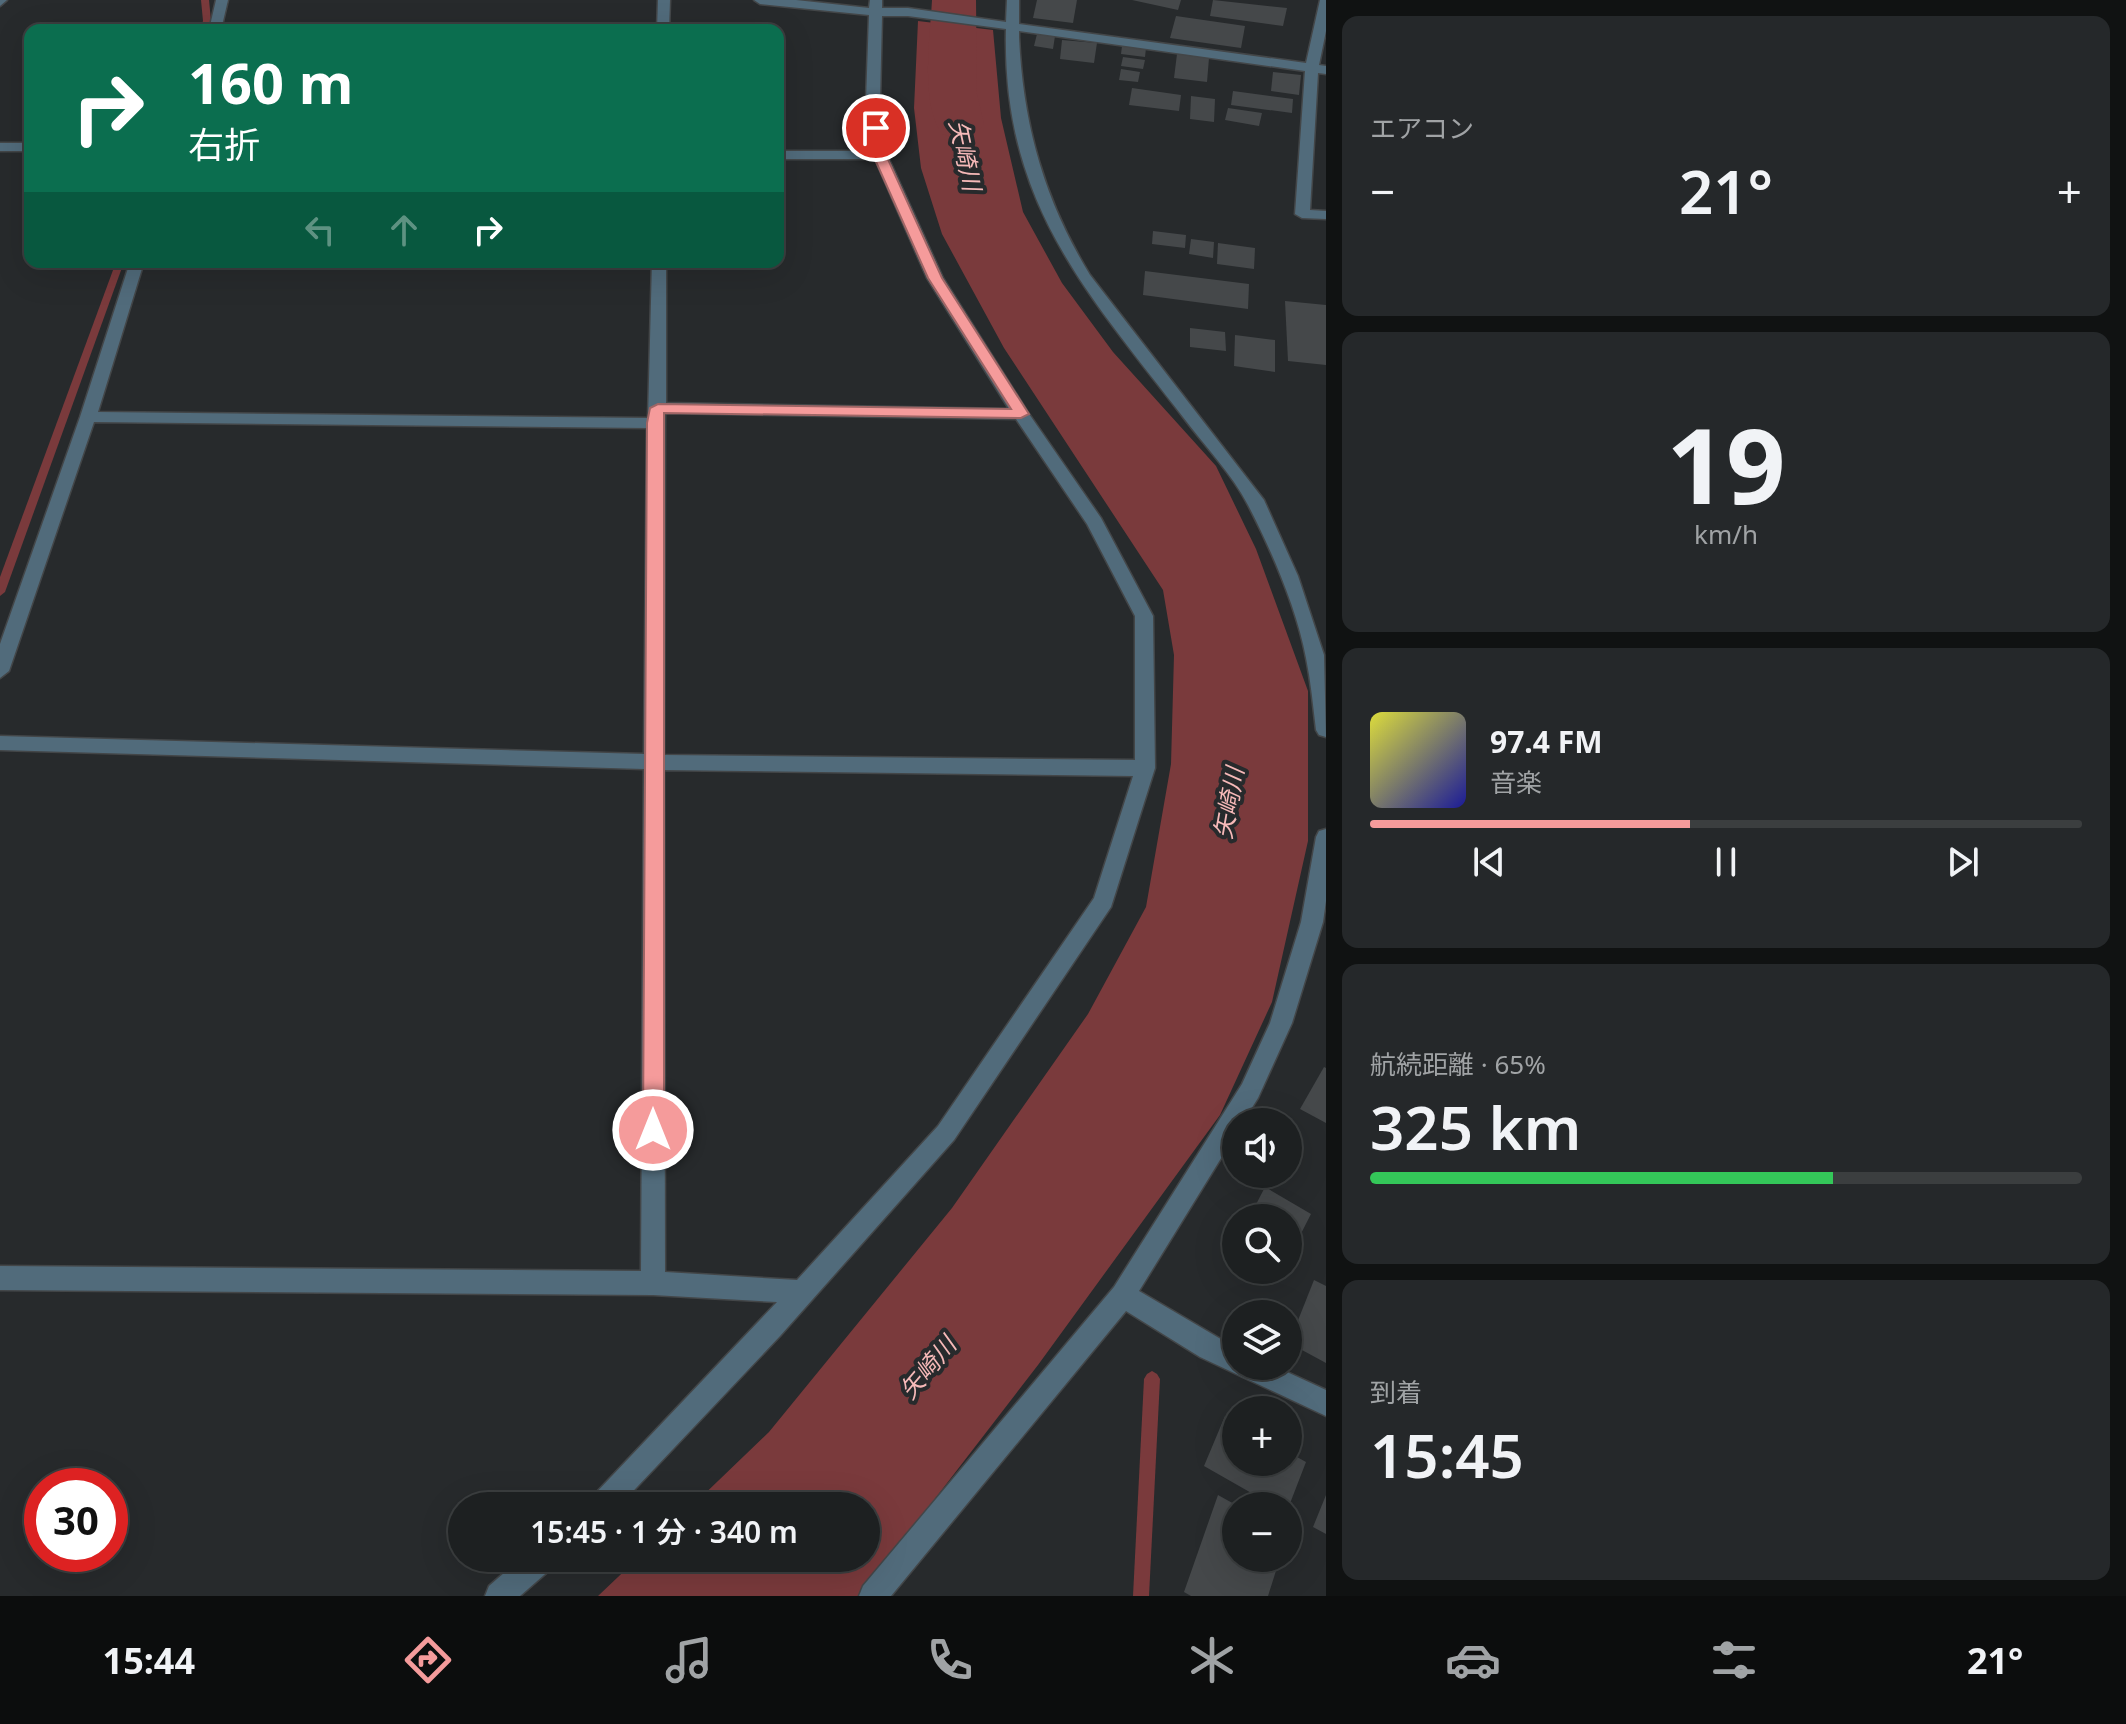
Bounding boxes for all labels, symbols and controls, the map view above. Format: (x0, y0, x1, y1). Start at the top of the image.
text: 160 m (188, 44, 353, 120)
icon: right (56, 56, 160, 160)
pin (842, 94, 910, 162)
icon: arrive (854, 106, 898, 150)
text: エアコン (1370, 110, 1474, 146)
water label: 矢崎川 (942, 116, 990, 197)
text: 右折 (188, 120, 260, 169)
text: 21° (1679, 150, 1773, 232)
text: − (1370, 161, 1395, 221)
text: + (2057, 161, 2082, 221)
icon: left (298, 208, 342, 252)
icon: ahead (382, 208, 426, 252)
icon: right (466, 208, 510, 252)
text: 19 (1667, 393, 1785, 534)
text: km/h (1694, 516, 1758, 552)
text: 97.4 FM (1490, 721, 1602, 762)
water label: 矢崎川 (1205, 762, 1251, 841)
text: 音楽 (1490, 764, 1542, 800)
icon: previous (1467, 840, 1511, 884)
icon: pause (1704, 840, 1748, 884)
icon: next (1941, 840, 1985, 884)
text: 航続距離 · 65% (1370, 1046, 1546, 1082)
text: 325 km (1370, 1086, 1581, 1168)
position arrow (611, 1088, 695, 1172)
map controls (1222, 1108, 1302, 1572)
button: sound (1222, 1108, 1302, 1188)
button: search (1222, 1204, 1302, 1284)
button: layers (1222, 1300, 1302, 1380)
water label: 矢崎川 (891, 1327, 965, 1405)
text: 到着 (1370, 1374, 1422, 1410)
button: + (1222, 1396, 1302, 1476)
text: 15:45 (1370, 1414, 1524, 1496)
speed limit sign: 30 (24, 1468, 128, 1572)
button: − (1222, 1492, 1302, 1572)
text: 15:45 · 1 分 · 340 m (530, 1511, 798, 1552)
icon: directions (400, 1632, 456, 1688)
icon: music (661, 1632, 717, 1688)
icon: phone (922, 1632, 978, 1688)
icon: climate (1184, 1632, 1240, 1688)
icon: car (1445, 1632, 1501, 1688)
icon: filters (1706, 1632, 1762, 1688)
text: 15:44 (103, 1636, 195, 1685)
text: 21° (1967, 1636, 2023, 1685)

